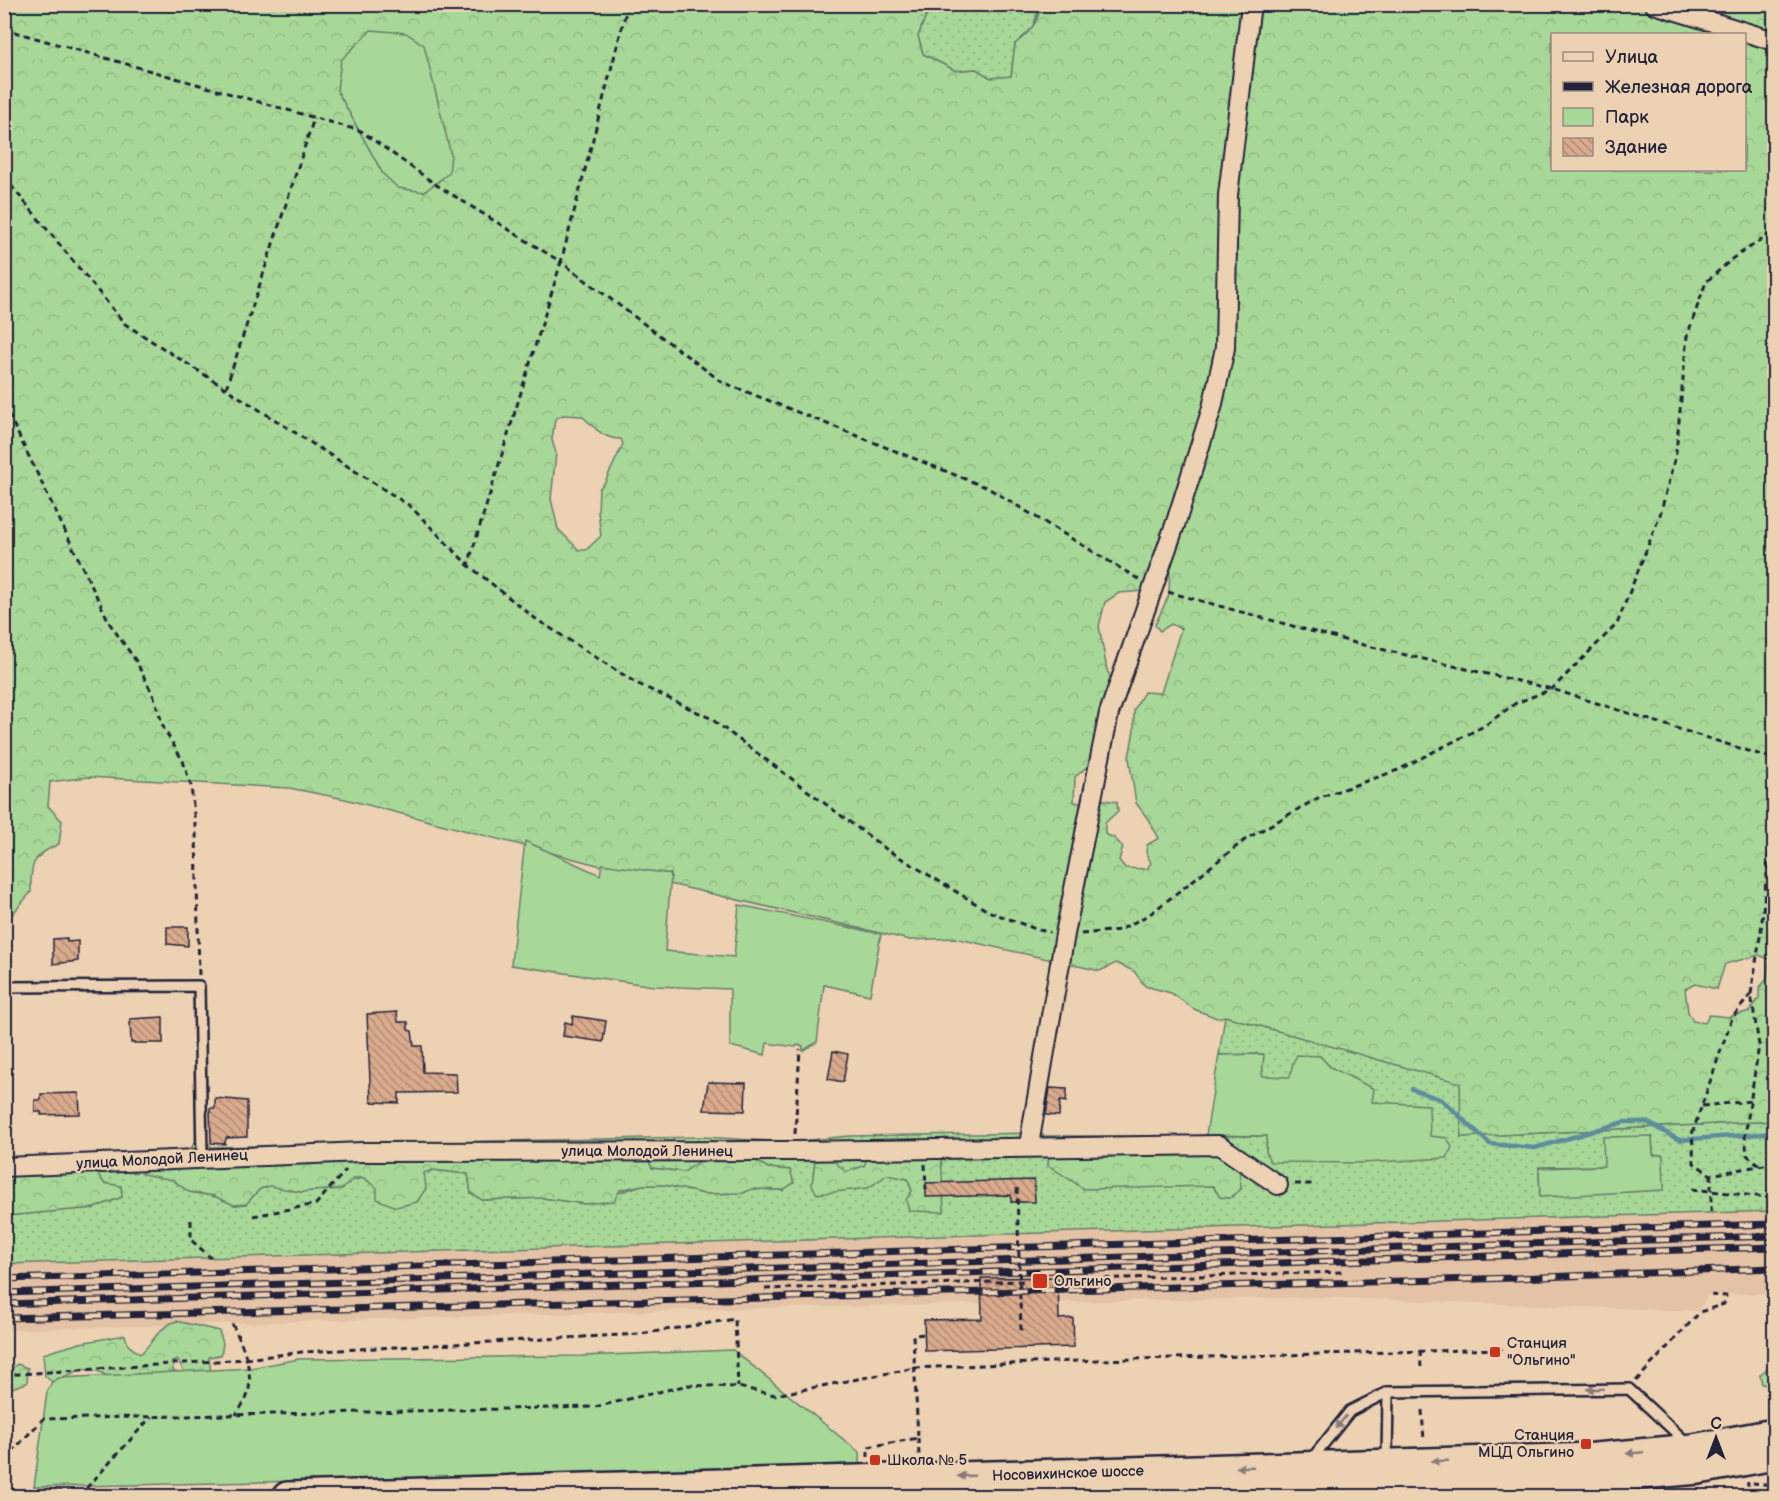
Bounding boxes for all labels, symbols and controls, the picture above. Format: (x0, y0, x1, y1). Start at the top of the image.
legend (1551, 33, 1746, 171)
text: Улица (1605, 47, 1659, 68)
text: Железная дорога (1605, 77, 1753, 98)
text: Парк (1605, 107, 1649, 128)
text: Здание (1605, 137, 1667, 158)
street label: улица Молодой Ленинец (561, 1142, 733, 1161)
street label: улица Молодой Ленинец (76, 1146, 248, 1173)
marker: Ольгино (1031, 1272, 1049, 1290)
place label: Ольгино (1054, 1272, 1111, 1291)
place label: Станция "Ольгино" (1507, 1334, 1575, 1370)
marker: Станция "Ольгино" (1488, 1345, 1502, 1359)
one-way arrow (1585, 1384, 1604, 1394)
north arrow (1686, 1408, 1746, 1468)
one-way arrow (1335, 1414, 1348, 1430)
text: С (1710, 1415, 1722, 1434)
place label: Станция МЦД Ольгино (1478, 1426, 1574, 1462)
marker: Станция МЦД Ольгино (1579, 1437, 1593, 1451)
one-way arrow (1625, 1449, 1644, 1458)
place label: Школа № 5 (887, 1451, 967, 1470)
marker: Школа № 5 (868, 1453, 882, 1467)
one-way arrow (1430, 1456, 1449, 1466)
street label: Носовихинское шоссе (992, 1461, 1144, 1486)
one-way arrow (1235, 1463, 1254, 1472)
one-way arrow (957, 1471, 976, 1480)

